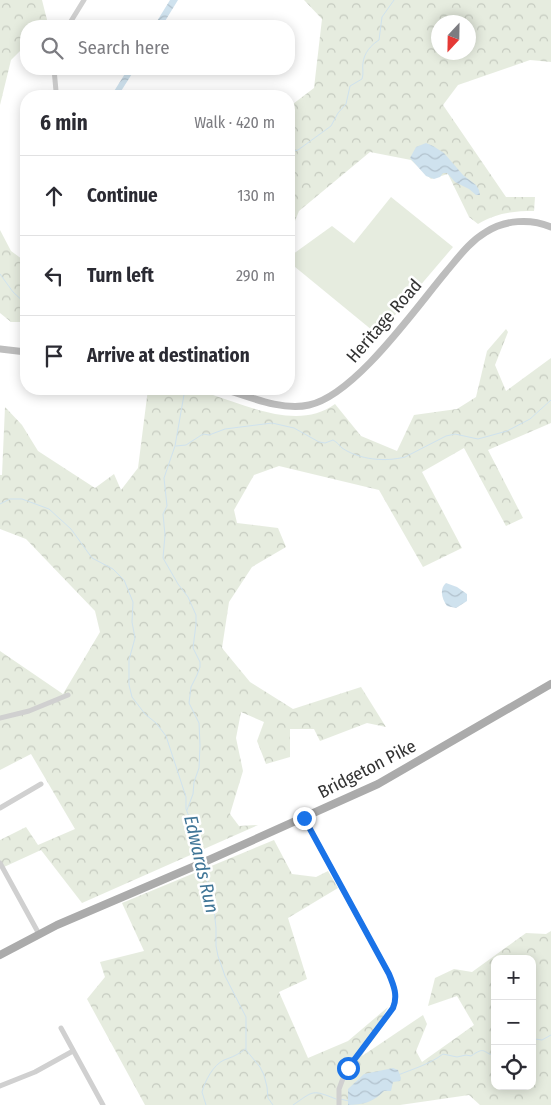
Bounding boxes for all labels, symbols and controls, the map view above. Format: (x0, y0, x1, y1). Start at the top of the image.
north arrow (431, 15, 476, 60)
search box (20, 20, 295, 75)
icon: search (38, 34, 66, 62)
text: Search here (78, 36, 170, 59)
text: 6 min (40, 110, 88, 136)
text: Walk · 420 m (194, 113, 275, 132)
icon: ahead (40, 182, 68, 210)
text: Continue (87, 184, 158, 207)
text: 130 m (237, 186, 275, 205)
icon: left (40, 262, 68, 290)
text: Turn left (87, 264, 154, 287)
text: 290 m (236, 266, 275, 285)
street label: Heritage Road (342, 275, 426, 367)
icon: arrive (40, 342, 68, 370)
text: Arrive at destination (87, 344, 250, 367)
street label: Bridgeton Pike (314, 735, 420, 803)
route end (293, 807, 316, 830)
water label: Edwards Run (179, 813, 224, 915)
map controls (491, 955, 536, 1090)
button: + (491, 955, 536, 1000)
button: − (491, 1000, 536, 1045)
button: locate (491, 1045, 536, 1090)
route start (337, 1057, 360, 1080)

